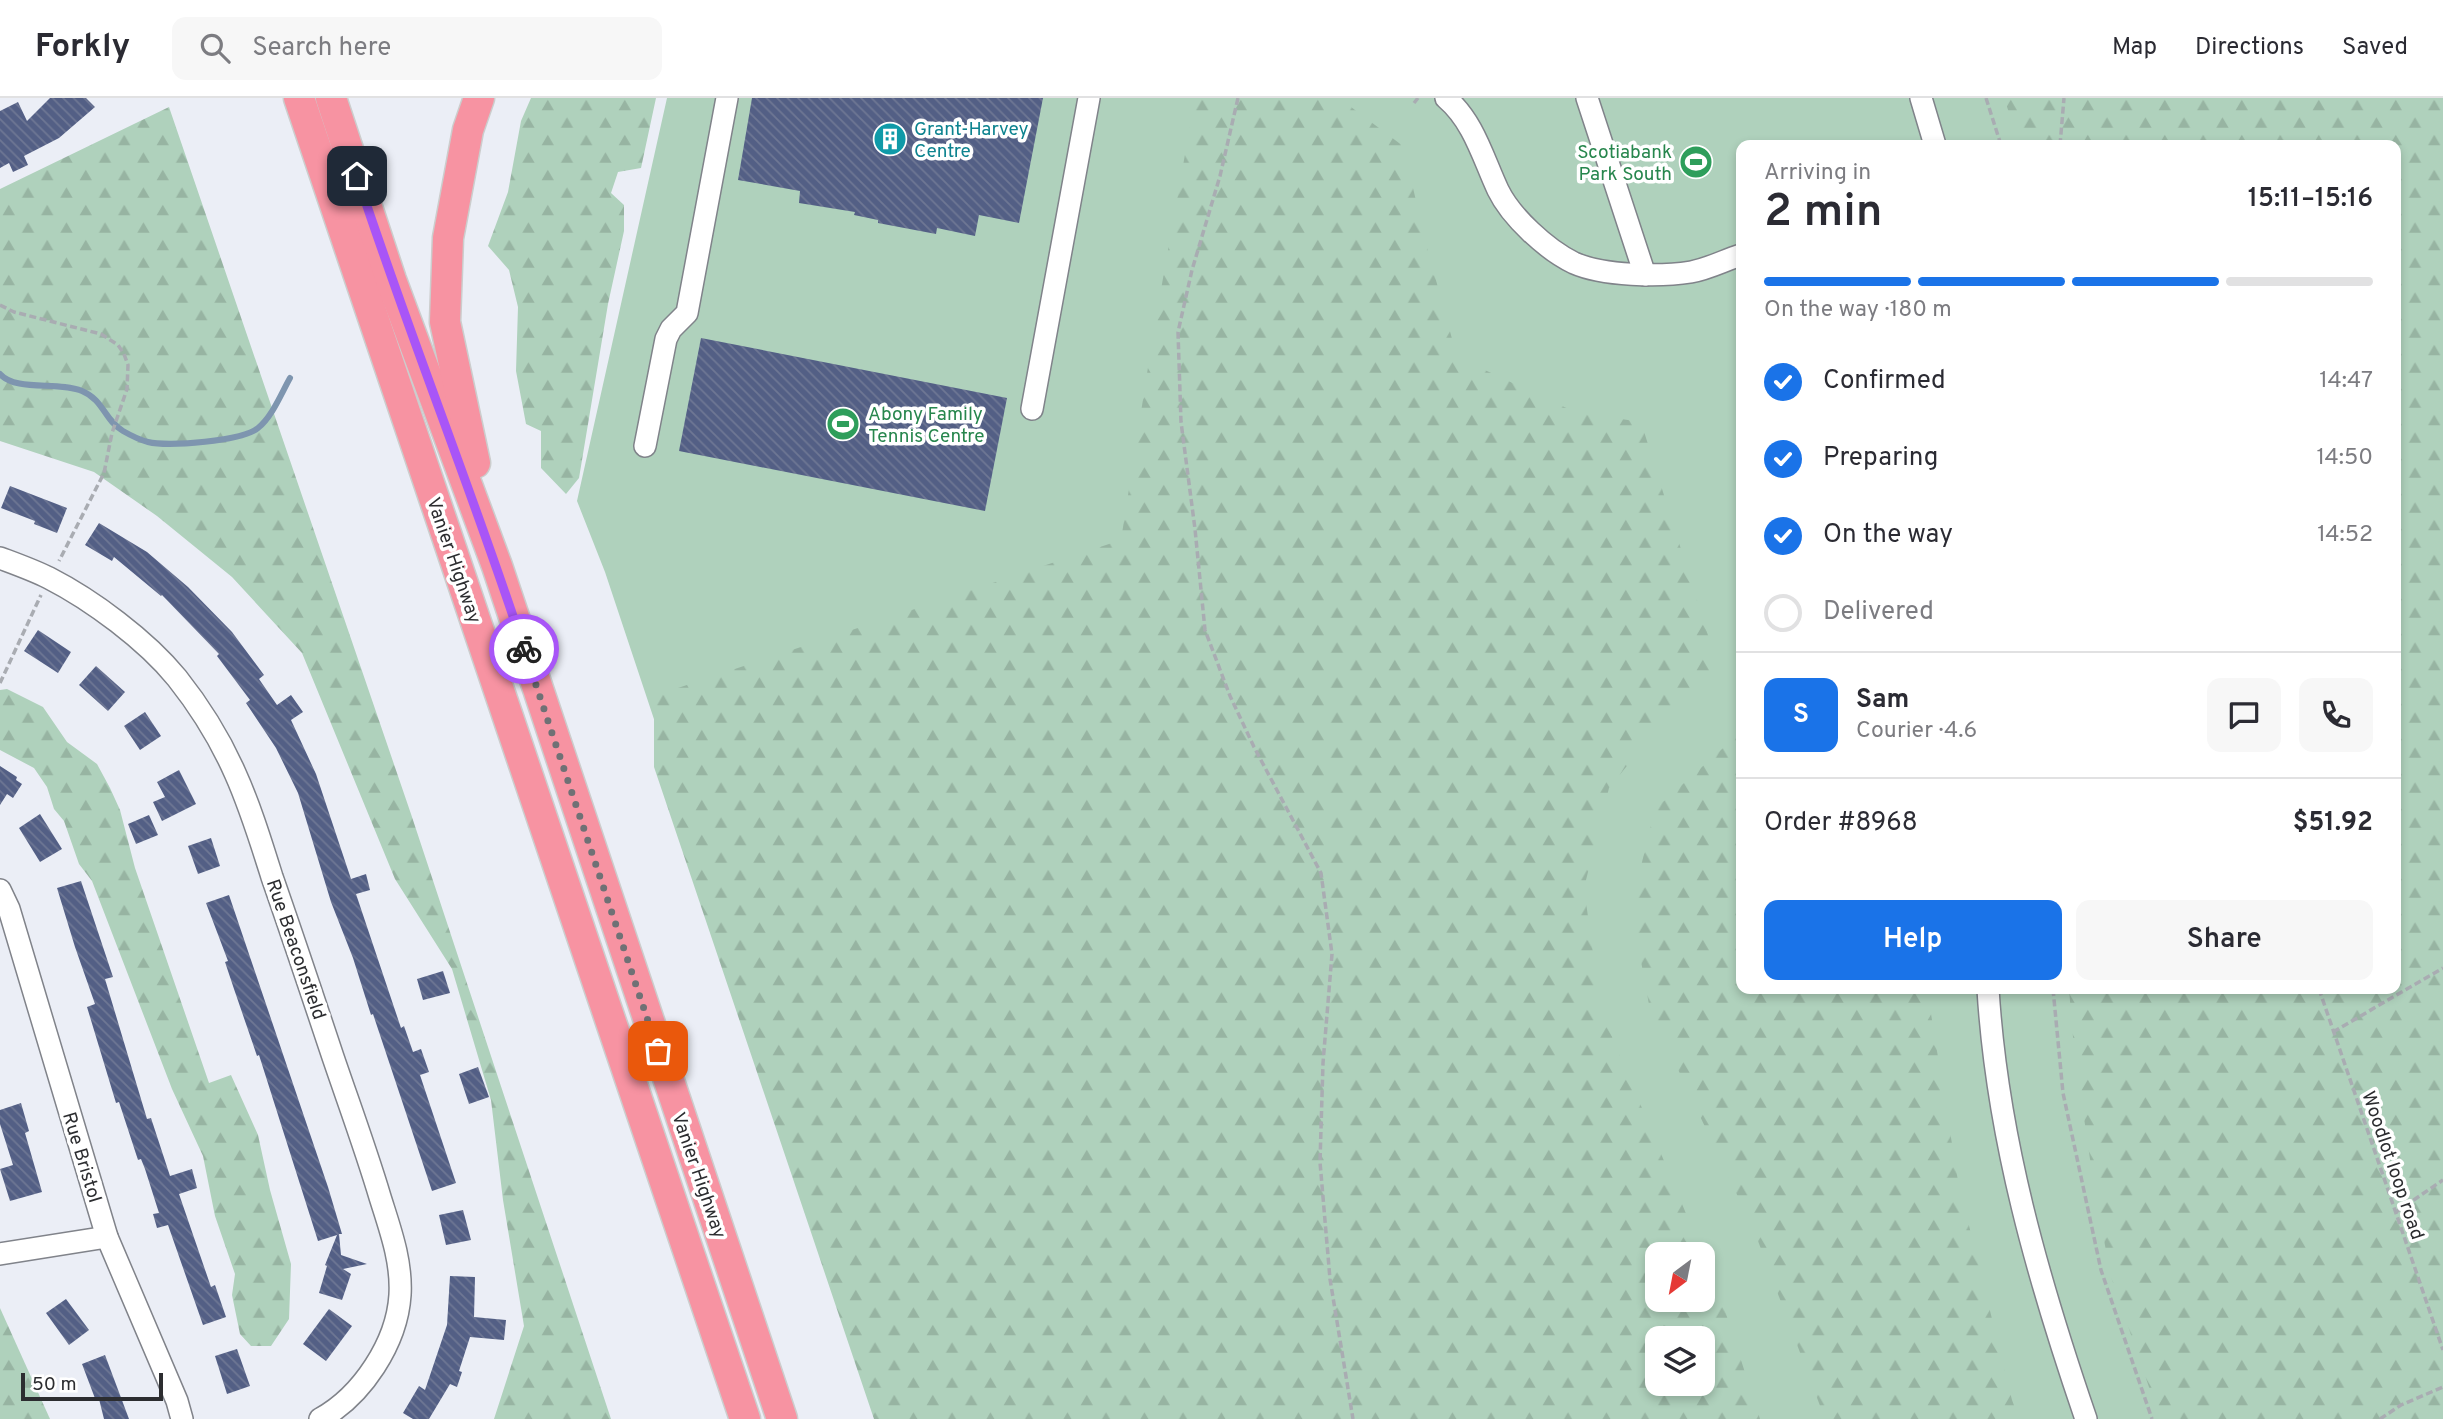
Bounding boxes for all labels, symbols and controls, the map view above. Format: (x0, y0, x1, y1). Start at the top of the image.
search box (172, 17, 662, 80)
text: Forkly (35, 27, 130, 69)
icon: search (196, 29, 234, 67)
text: Search here (252, 32, 391, 65)
text: Map (2112, 33, 2157, 63)
text: Directions (2195, 33, 2304, 63)
text: Saved (2342, 33, 2408, 63)
place label: Grant-Harvey Centre (914, 118, 1029, 164)
building icon: Grant-Harvey Centre (871, 120, 909, 158)
place label: Scotiabank Park South (1577, 141, 1672, 187)
sports icon: Scotiabank Park South (1677, 143, 1715, 181)
pin (327, 146, 387, 206)
icon: home (338, 157, 376, 195)
text: Arriving in (1764, 159, 1871, 188)
text: 15:11–15:16 (2248, 183, 2373, 216)
text: 2 min (1764, 184, 1883, 243)
text: On the way · 180 m (1764, 296, 1952, 325)
icon: check (1764, 363, 1802, 401)
text: Confirmed (1823, 365, 1946, 398)
text: 14:47 (2319, 367, 2373, 396)
place label: Abony Family Tennis Centre (868, 403, 984, 449)
sports icon: Abony Family Tennis Centre (824, 405, 862, 443)
icon: check (1764, 440, 1802, 478)
text: Preparing (1823, 442, 1938, 475)
text: 14:50 (2316, 444, 2373, 473)
street label: Vanier Highway (420, 494, 486, 627)
icon: check (1764, 517, 1802, 555)
text: On the way (1823, 519, 1953, 552)
text: 14:52 (2317, 521, 2373, 550)
text: Delivered (1823, 596, 1934, 629)
courier (489, 614, 559, 684)
icon: bike (505, 630, 543, 668)
button: chat (2207, 678, 2281, 752)
button: phone (2299, 678, 2373, 752)
text: Sam (1856, 684, 1909, 717)
text: S (1793, 699, 1809, 732)
text: Courier · 4.6 (1856, 717, 1977, 746)
text: Order #8968 (1764, 807, 1918, 840)
text: $51.92 (2293, 807, 2373, 840)
street label: Rue Beaconsfield (260, 876, 330, 1023)
button: Help (1764, 900, 2062, 980)
button: Share (2076, 900, 2373, 980)
pin (628, 1021, 688, 1081)
icon: bag (639, 1032, 677, 1070)
street label: Woodlot loop road (2355, 1088, 2429, 1243)
street label: Rue Bristol (56, 1109, 106, 1206)
street label: Vanier Highway (665, 1109, 731, 1242)
north arrow (1645, 1242, 1715, 1312)
map controls (1645, 1242, 1715, 1396)
button: layers (1645, 1326, 1715, 1396)
scale bar (21, 1370, 163, 1402)
text: 50 m (32, 1373, 77, 1397)

